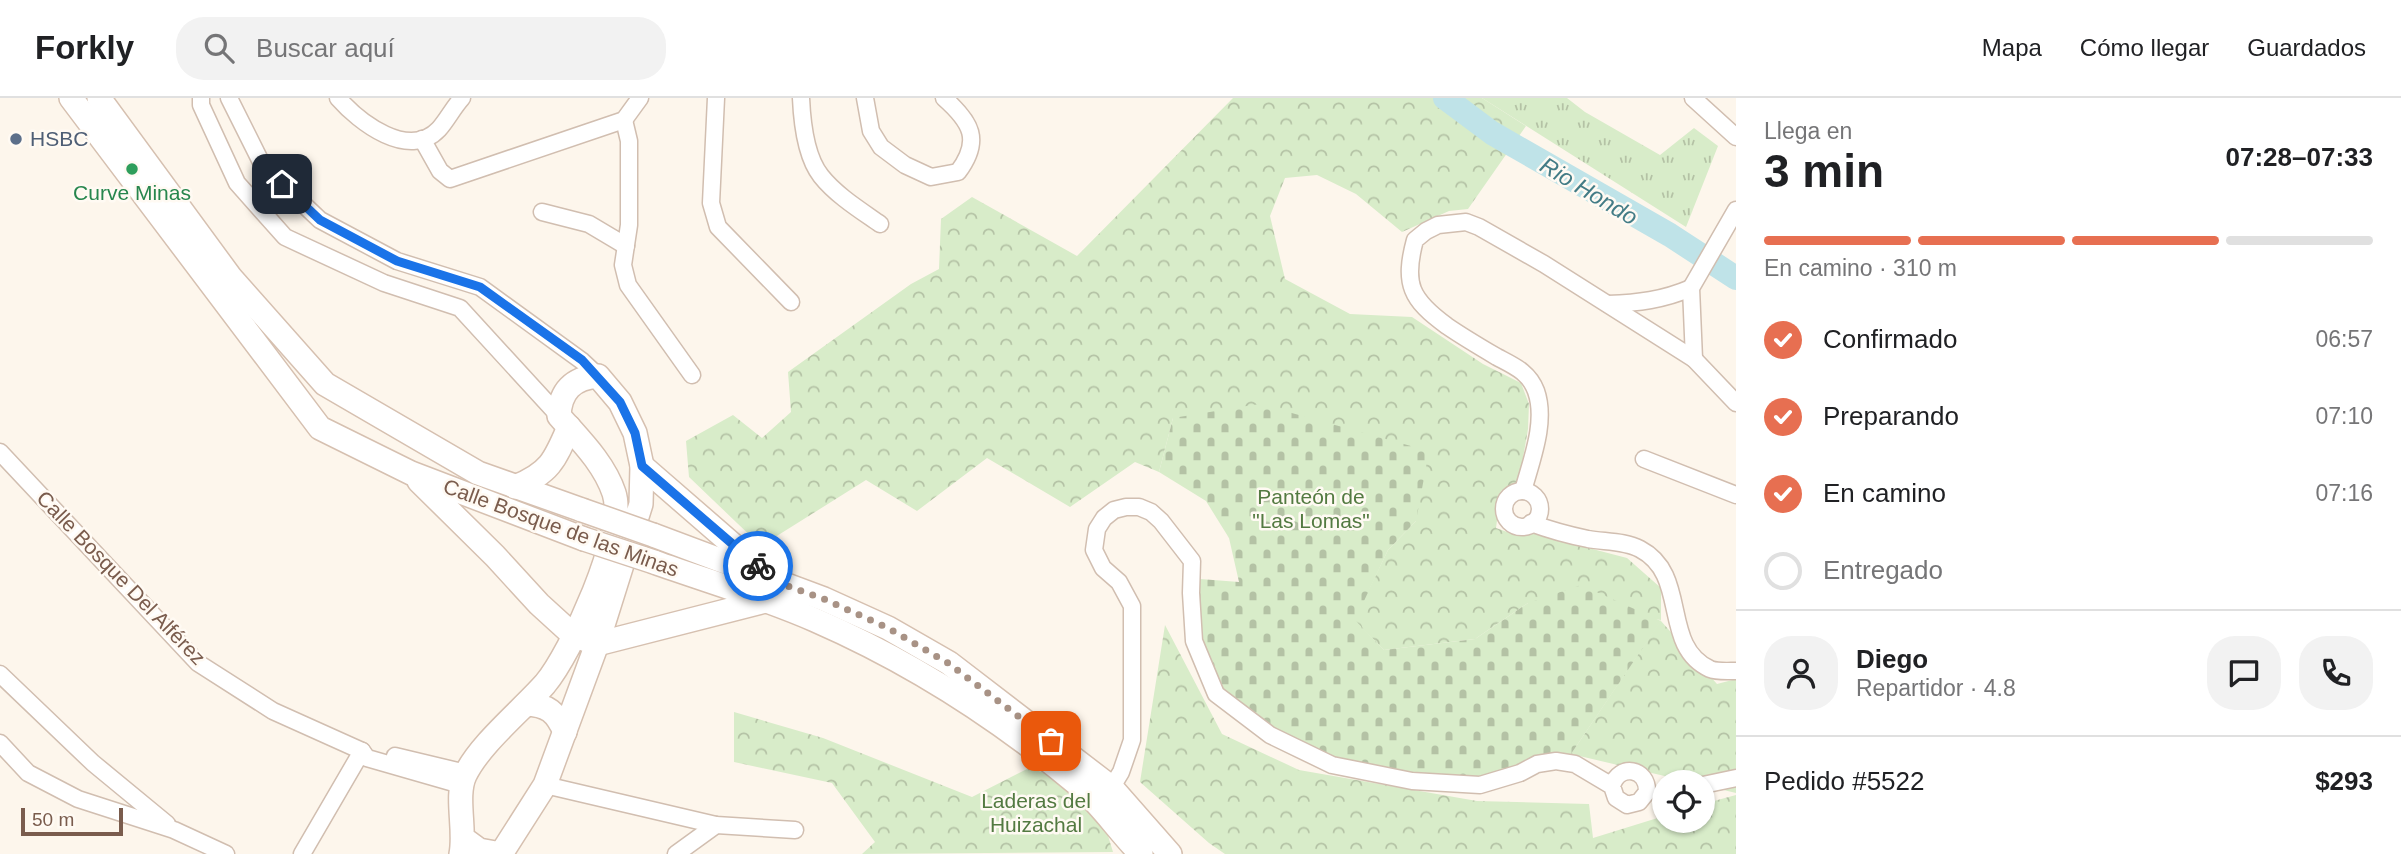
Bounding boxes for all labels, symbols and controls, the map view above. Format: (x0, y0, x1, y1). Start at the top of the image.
search box (176, 17, 666, 80)
text: Forkly (35, 29, 134, 66)
icon: search (200, 29, 238, 67)
text: Buscar aquí (256, 33, 395, 63)
text: Mapa (1982, 34, 2042, 61)
text: Cómo llegar (2080, 34, 2209, 61)
text: Guardados (2247, 34, 2366, 61)
text: Llega en (1764, 118, 1852, 144)
place label: HSBC (30, 127, 88, 150)
marker: HSBC (8, 131, 24, 147)
text: 07:28–07:33 (2226, 142, 2373, 172)
text: 3 min (1764, 145, 1884, 197)
water label: Rio Hondo (1536, 152, 1642, 230)
pin (252, 154, 312, 214)
marker: Curve Minas (124, 161, 140, 177)
icon: home (263, 165, 301, 203)
place label: Curve Minas (73, 181, 191, 204)
text: En camino · 310 m (1764, 255, 1957, 281)
icon: check (1764, 321, 1802, 359)
text: Confirmado (1823, 324, 1957, 354)
text: 06:57 (2315, 326, 2373, 352)
icon: check (1764, 398, 1802, 436)
text: Preparando (1823, 401, 1959, 431)
text: 07:10 (2315, 403, 2373, 429)
street label: Calle Bosque de las Minas (440, 474, 682, 581)
icon: check (1764, 475, 1802, 513)
text: En camino (1823, 478, 1946, 508)
text: 07:16 (2315, 480, 2373, 506)
park label: Panteón de "Las Lomas" (1252, 485, 1370, 532)
street label: Calle Bosque Del Alférez (32, 486, 210, 669)
courier (723, 531, 793, 601)
icon: bike (739, 547, 777, 585)
text: Entregado (1823, 555, 1943, 585)
button: person (1764, 636, 1838, 710)
button: chat (2207, 636, 2281, 710)
button: phone (2299, 636, 2373, 710)
text: Diego (1856, 644, 1928, 674)
text: Repartidor · 4.8 (1856, 675, 2016, 701)
pin (1021, 711, 1081, 771)
icon: bag (1032, 722, 1070, 760)
text: Pedido #5522 (1764, 766, 1924, 796)
text: $293 (2315, 766, 2373, 796)
map controls (1652, 770, 1715, 833)
button: locate (1652, 770, 1715, 833)
park label: Laderas del Huizachal (981, 789, 1091, 836)
scale bar (21, 805, 122, 837)
text: 50 m (32, 809, 74, 830)

